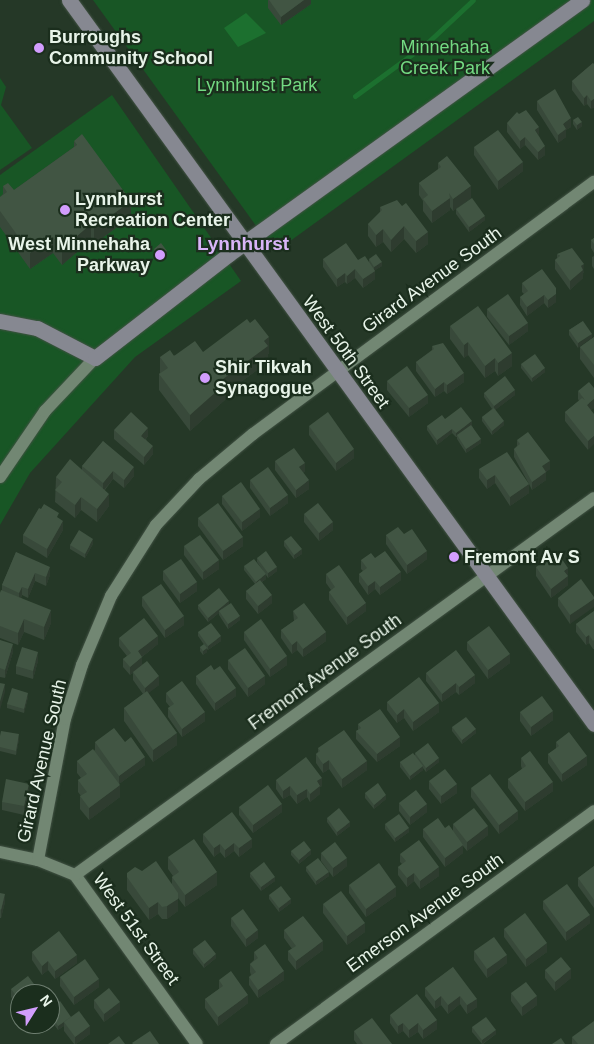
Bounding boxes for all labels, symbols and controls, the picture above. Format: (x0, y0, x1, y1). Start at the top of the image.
place label: Burroughs Community School (49, 27, 213, 70)
park label: Minnehaha Creek Park (400, 37, 490, 80)
marker: Burroughs Community School (33, 42, 45, 54)
park label: Lynnhurst Park (197, 74, 317, 96)
place label: Lynnhurst Recreation Center (75, 189, 230, 232)
marker: Lynnhurst Recreation Center (59, 204, 71, 216)
street label: Girard Avenue South (358, 222, 506, 338)
district label: Lynnhurst (197, 233, 289, 255)
place label: West Minnehaha Parkway (8, 234, 150, 276)
marker: West Minnehaha Parkway (154, 249, 166, 261)
street label: West 50th Street (298, 292, 394, 412)
place label: Shir Tikvah Synagogue (215, 357, 312, 399)
marker: Shir Tikvah Synagogue (199, 372, 211, 384)
place label: Fremont Av S (464, 546, 580, 568)
marker: Fremont Av S (448, 551, 460, 563)
street label: Fremont Avenue South (244, 609, 406, 735)
street label: Girard Avenue South (13, 677, 71, 845)
street label: Emerson Avenue South (342, 848, 508, 978)
street label: West 51st Street (88, 869, 184, 989)
north arrow (10, 984, 60, 1034)
text: N (37, 992, 56, 1010)

